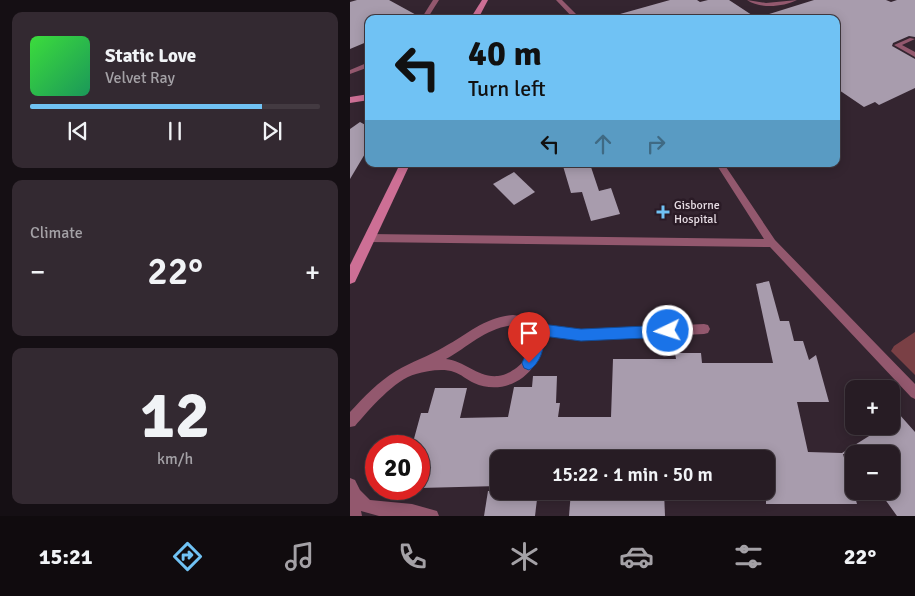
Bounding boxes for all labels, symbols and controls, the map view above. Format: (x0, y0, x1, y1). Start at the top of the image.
text: 40 m (468, 32, 542, 75)
icon: left (385, 35, 450, 100)
text: Static Love (105, 44, 196, 68)
text: Velvet Ray (105, 68, 175, 88)
text: Turn left (468, 75, 546, 102)
icon: previous (64, 117, 92, 145)
icon: pause (161, 117, 189, 145)
icon: next (258, 117, 286, 145)
icon: left (536, 130, 564, 158)
icon: ahead (589, 130, 617, 158)
icon: right (642, 130, 670, 158)
place label: Gisborne Hospital (674, 198, 720, 227)
marker: Gisborne Hospital (656, 205, 670, 219)
text: Climate (30, 223, 83, 243)
text: 22° (147, 248, 203, 295)
text: − (30, 255, 45, 289)
text: + (305, 255, 320, 289)
position arrow (641, 304, 693, 356)
pin (508, 312, 550, 363)
icon: arrive (515, 319, 543, 347)
text: 12 (140, 376, 210, 456)
map controls (845, 380, 900, 500)
button: + (845, 380, 900, 435)
speed limit sign: 20 (365, 435, 430, 500)
button: − (845, 445, 900, 500)
text: km/h (157, 449, 193, 469)
text: 15:22 · 1 min · 50 m (552, 463, 713, 487)
icon: directions (170, 539, 205, 574)
icon: music (282, 539, 317, 574)
icon: phone (395, 539, 430, 574)
icon: climate (507, 539, 542, 574)
icon: car (619, 539, 654, 574)
icon: filters (731, 539, 766, 574)
text: 15:21 (39, 543, 93, 570)
text: 22° (844, 543, 876, 570)

